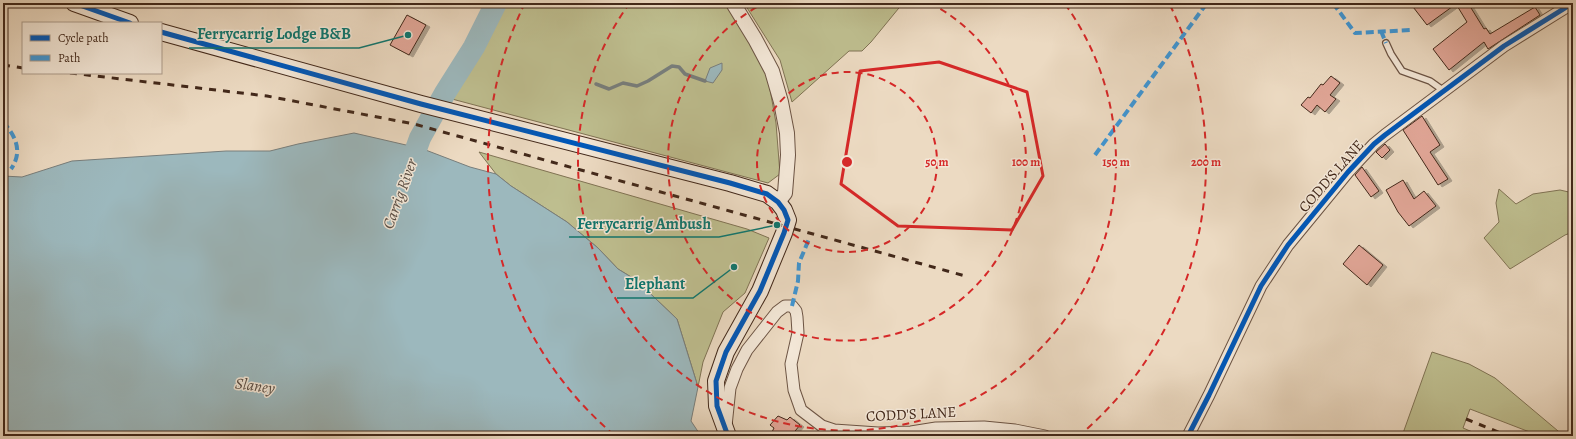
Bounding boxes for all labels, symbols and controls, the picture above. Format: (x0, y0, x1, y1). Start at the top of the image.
callout: Ferrycarrig Lodge B&B (189, 20, 359, 48)
legend (22, 22, 162, 74)
text: Ferrycarrig Lodge B&B (197, 23, 351, 45)
text: Cycle path (58, 30, 109, 46)
text: Path (58, 50, 81, 66)
street label: CODD'S LANE (1294, 135, 1368, 217)
text: 50 m (925, 154, 949, 170)
text: 100 m (1012, 154, 1040, 170)
text: 150 m (1102, 154, 1130, 170)
text: 200 m (1191, 154, 1221, 170)
centre of rings (840, 155, 854, 169)
water label: Carrig River (377, 156, 423, 232)
callout: Ferrycarrig Ambush (569, 209, 719, 237)
text: Ferrycarrig Ambush (577, 213, 711, 235)
callout: Elephant (617, 270, 693, 298)
text: Elephant (625, 273, 686, 295)
water label: Slaney (234, 372, 276, 400)
street label: CODD'S LANE (865, 402, 957, 426)

